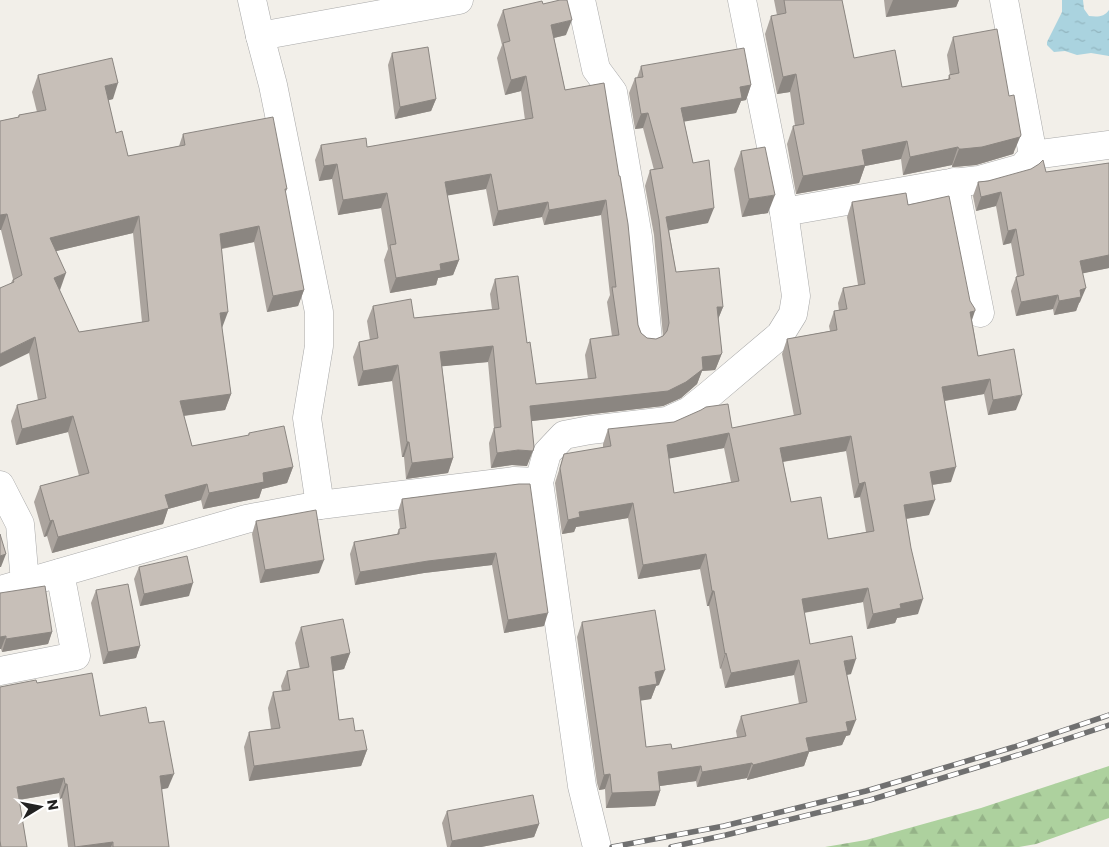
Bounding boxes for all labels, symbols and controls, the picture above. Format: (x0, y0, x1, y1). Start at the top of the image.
north arrow (15, 782, 65, 832)
text: N (42, 798, 64, 812)

